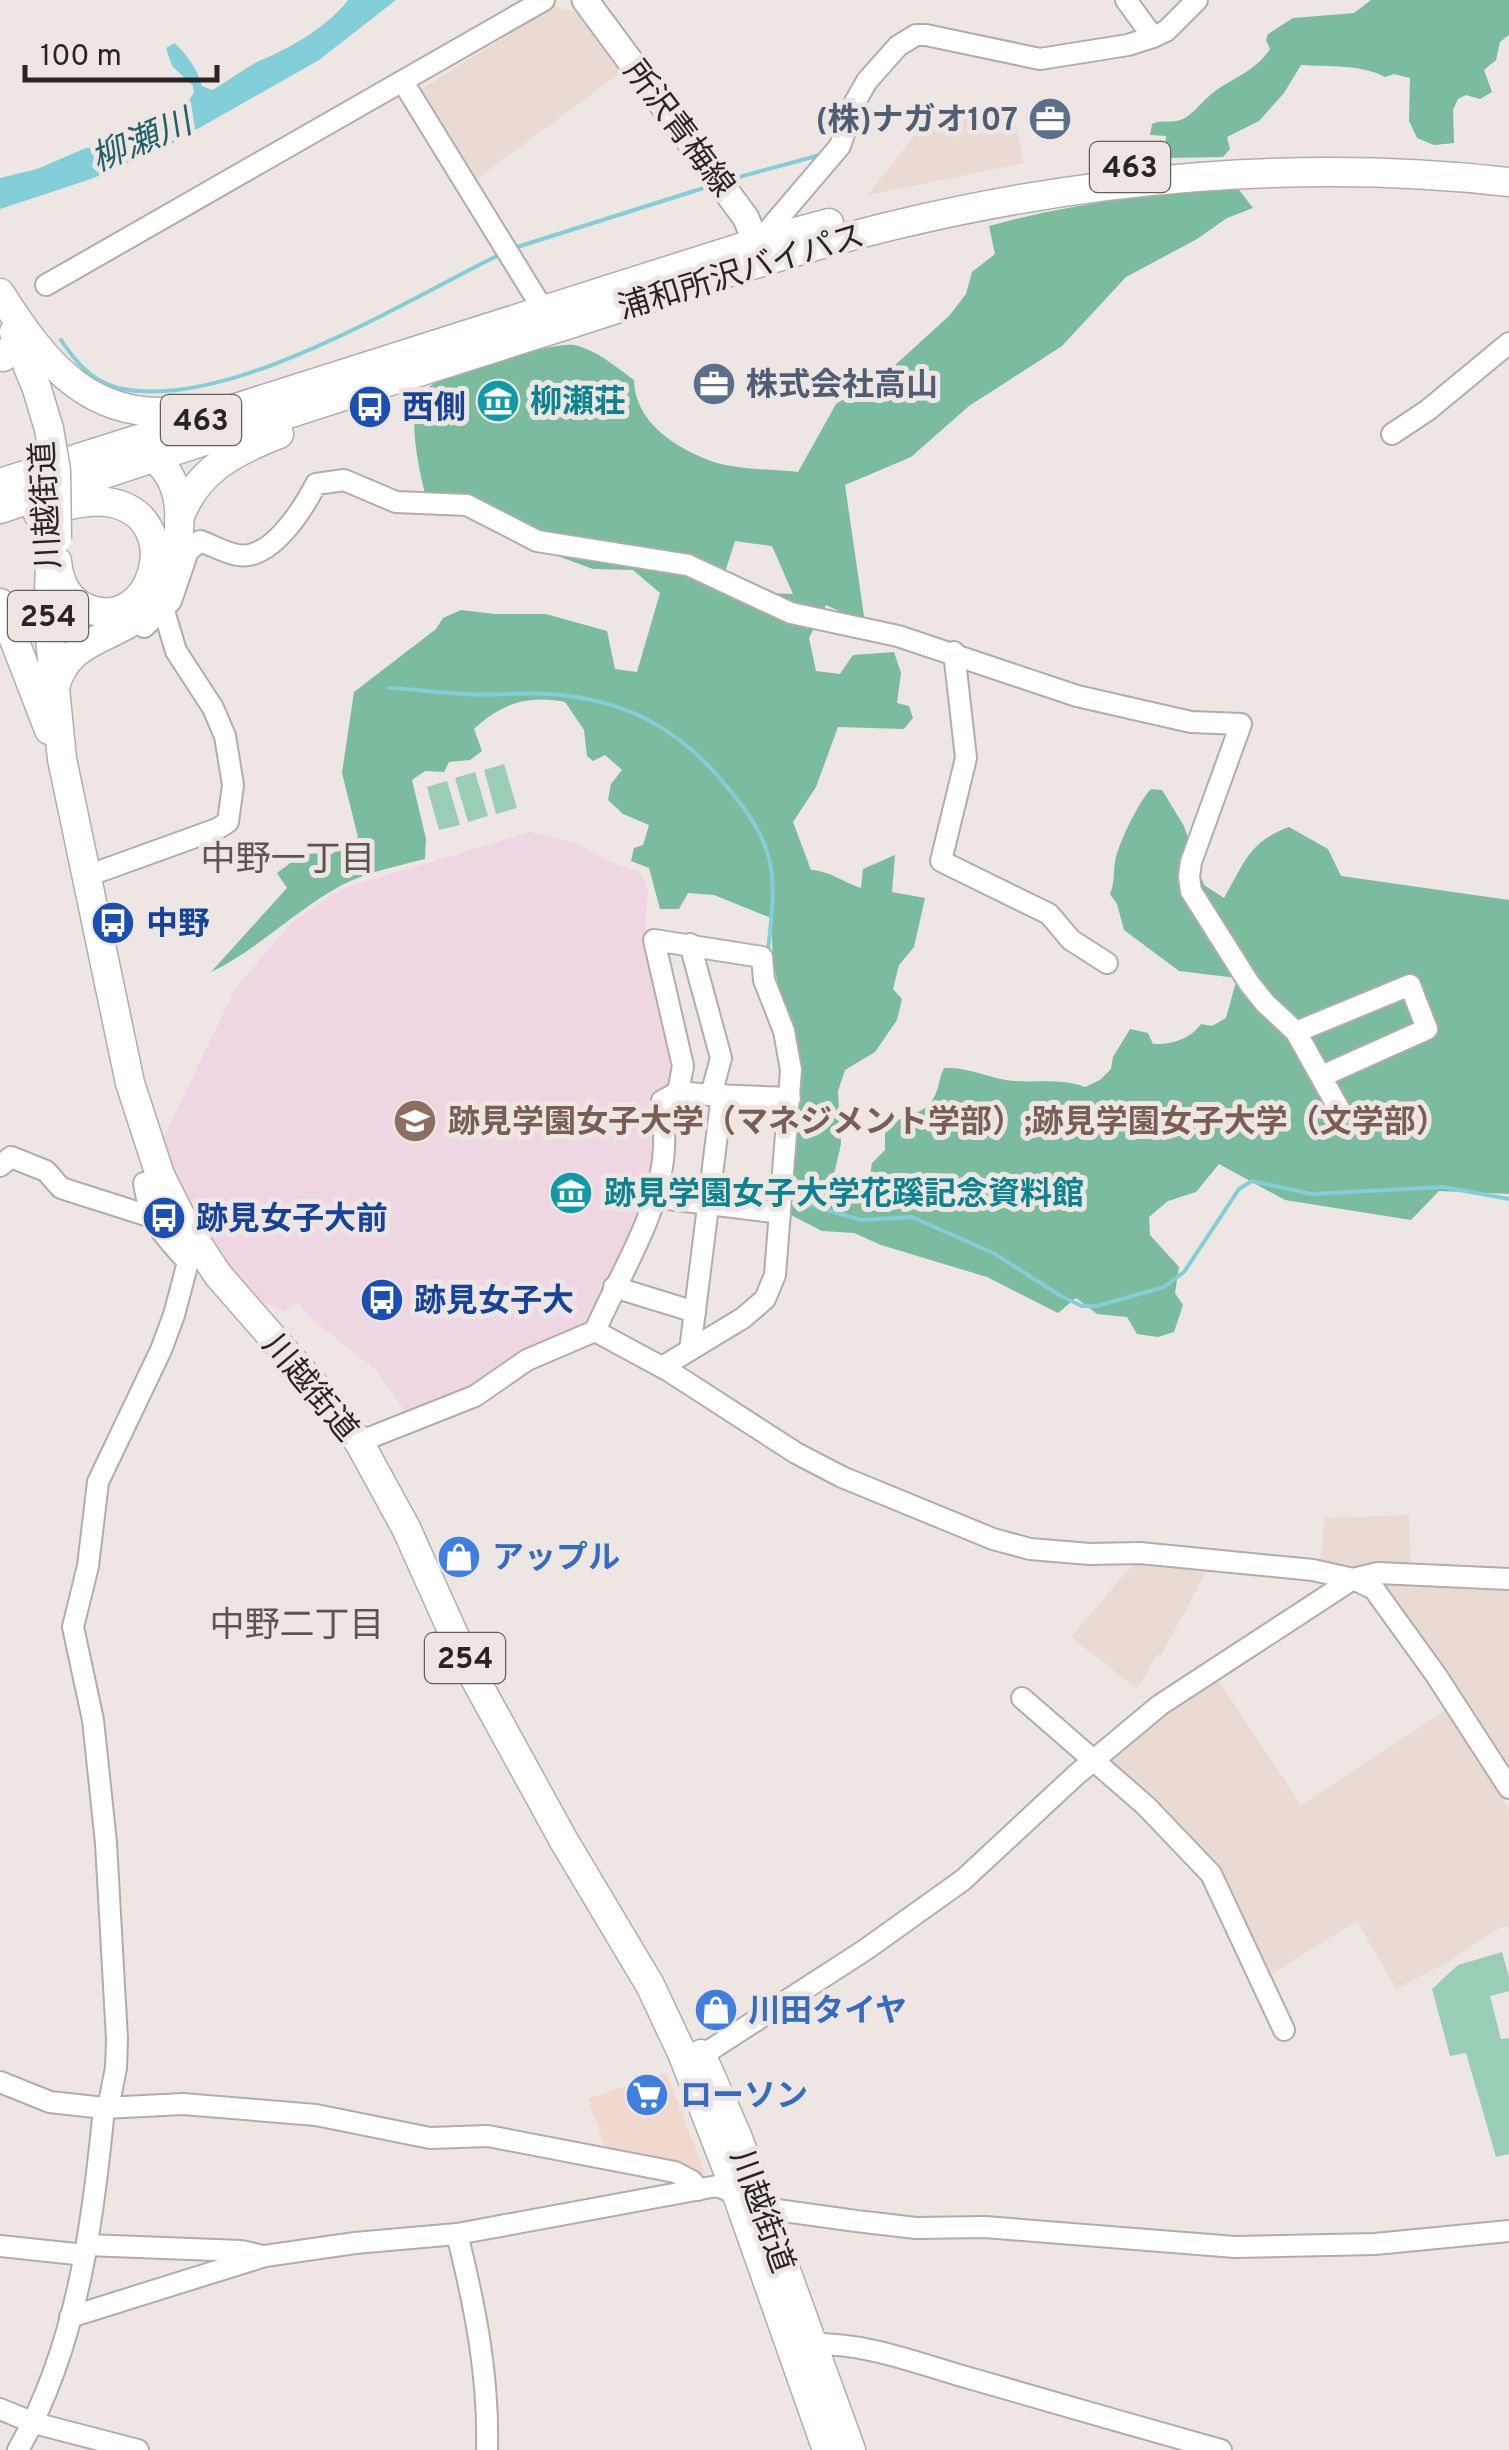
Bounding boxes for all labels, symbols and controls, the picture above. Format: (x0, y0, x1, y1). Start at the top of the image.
scale bar (25, 20, 218, 82)
text: 100 m (40, 39, 122, 76)
street label: 所沢青梅線 (613, 54, 742, 206)
office icon: (株)ナガオ107 (1027, 96, 1073, 142)
water label: 柳瀬川 (85, 100, 203, 184)
place label: (株)ナガオ107 (816, 102, 1018, 142)
road number: 463 (1090, 142, 1170, 192)
street label: 浦和所沢バイパス (614, 217, 870, 330)
office icon: 株式会社高山 (691, 361, 737, 407)
place label: 株式会社高山 (746, 367, 938, 407)
museum icon: 柳瀬荘 (475, 378, 521, 424)
bus stop icon: 西側 (347, 384, 393, 430)
place label: 柳瀬荘 (530, 384, 626, 424)
place label: 西側 (402, 390, 466, 430)
road number: 463 (161, 395, 241, 445)
street label: 川越街道 (25, 440, 71, 570)
road number: 254 (8, 591, 88, 641)
district label: 中野一丁目 (200, 839, 376, 883)
bus stop icon: 中野 (90, 900, 136, 946)
place label: 中野 (146, 906, 210, 946)
school or university icon: 跡見学園女子大学（マネジメント学部）;跡見学園女子大学（文学部） (392, 1098, 438, 1144)
place label: 跡見学園女子大学（マネジメント学部）;跡見学園女子大学（文学部） (448, 1104, 1448, 1144)
museum icon: 跡見学園女子大学花蹊記念資料館 (548, 1170, 594, 1216)
place label: 跡見学園女子大学花蹊記念資料館 (604, 1176, 1084, 1216)
bus stop icon: 跡見女子大前 (141, 1195, 187, 1241)
place label: 跡見女子大前 (196, 1201, 388, 1241)
bus stop icon: 跡見女子大 (359, 1277, 405, 1323)
place label: 跡見女子大 (414, 1283, 574, 1323)
street label: 川越街道 (252, 1327, 365, 1451)
shop icon: アップル (436, 1534, 482, 1580)
place label: アップル (492, 1540, 620, 1580)
district label: 中野二丁目 (209, 1605, 385, 1649)
road number: 254 (425, 1633, 505, 1683)
shop icon: 川田タイヤ (693, 1987, 739, 2033)
place label: 川田タイヤ (748, 1993, 907, 2033)
supermarket icon: ローソン (624, 2072, 670, 2118)
place label: ローソン (680, 2078, 808, 2118)
street label: 川越街道 (719, 2145, 801, 2279)

